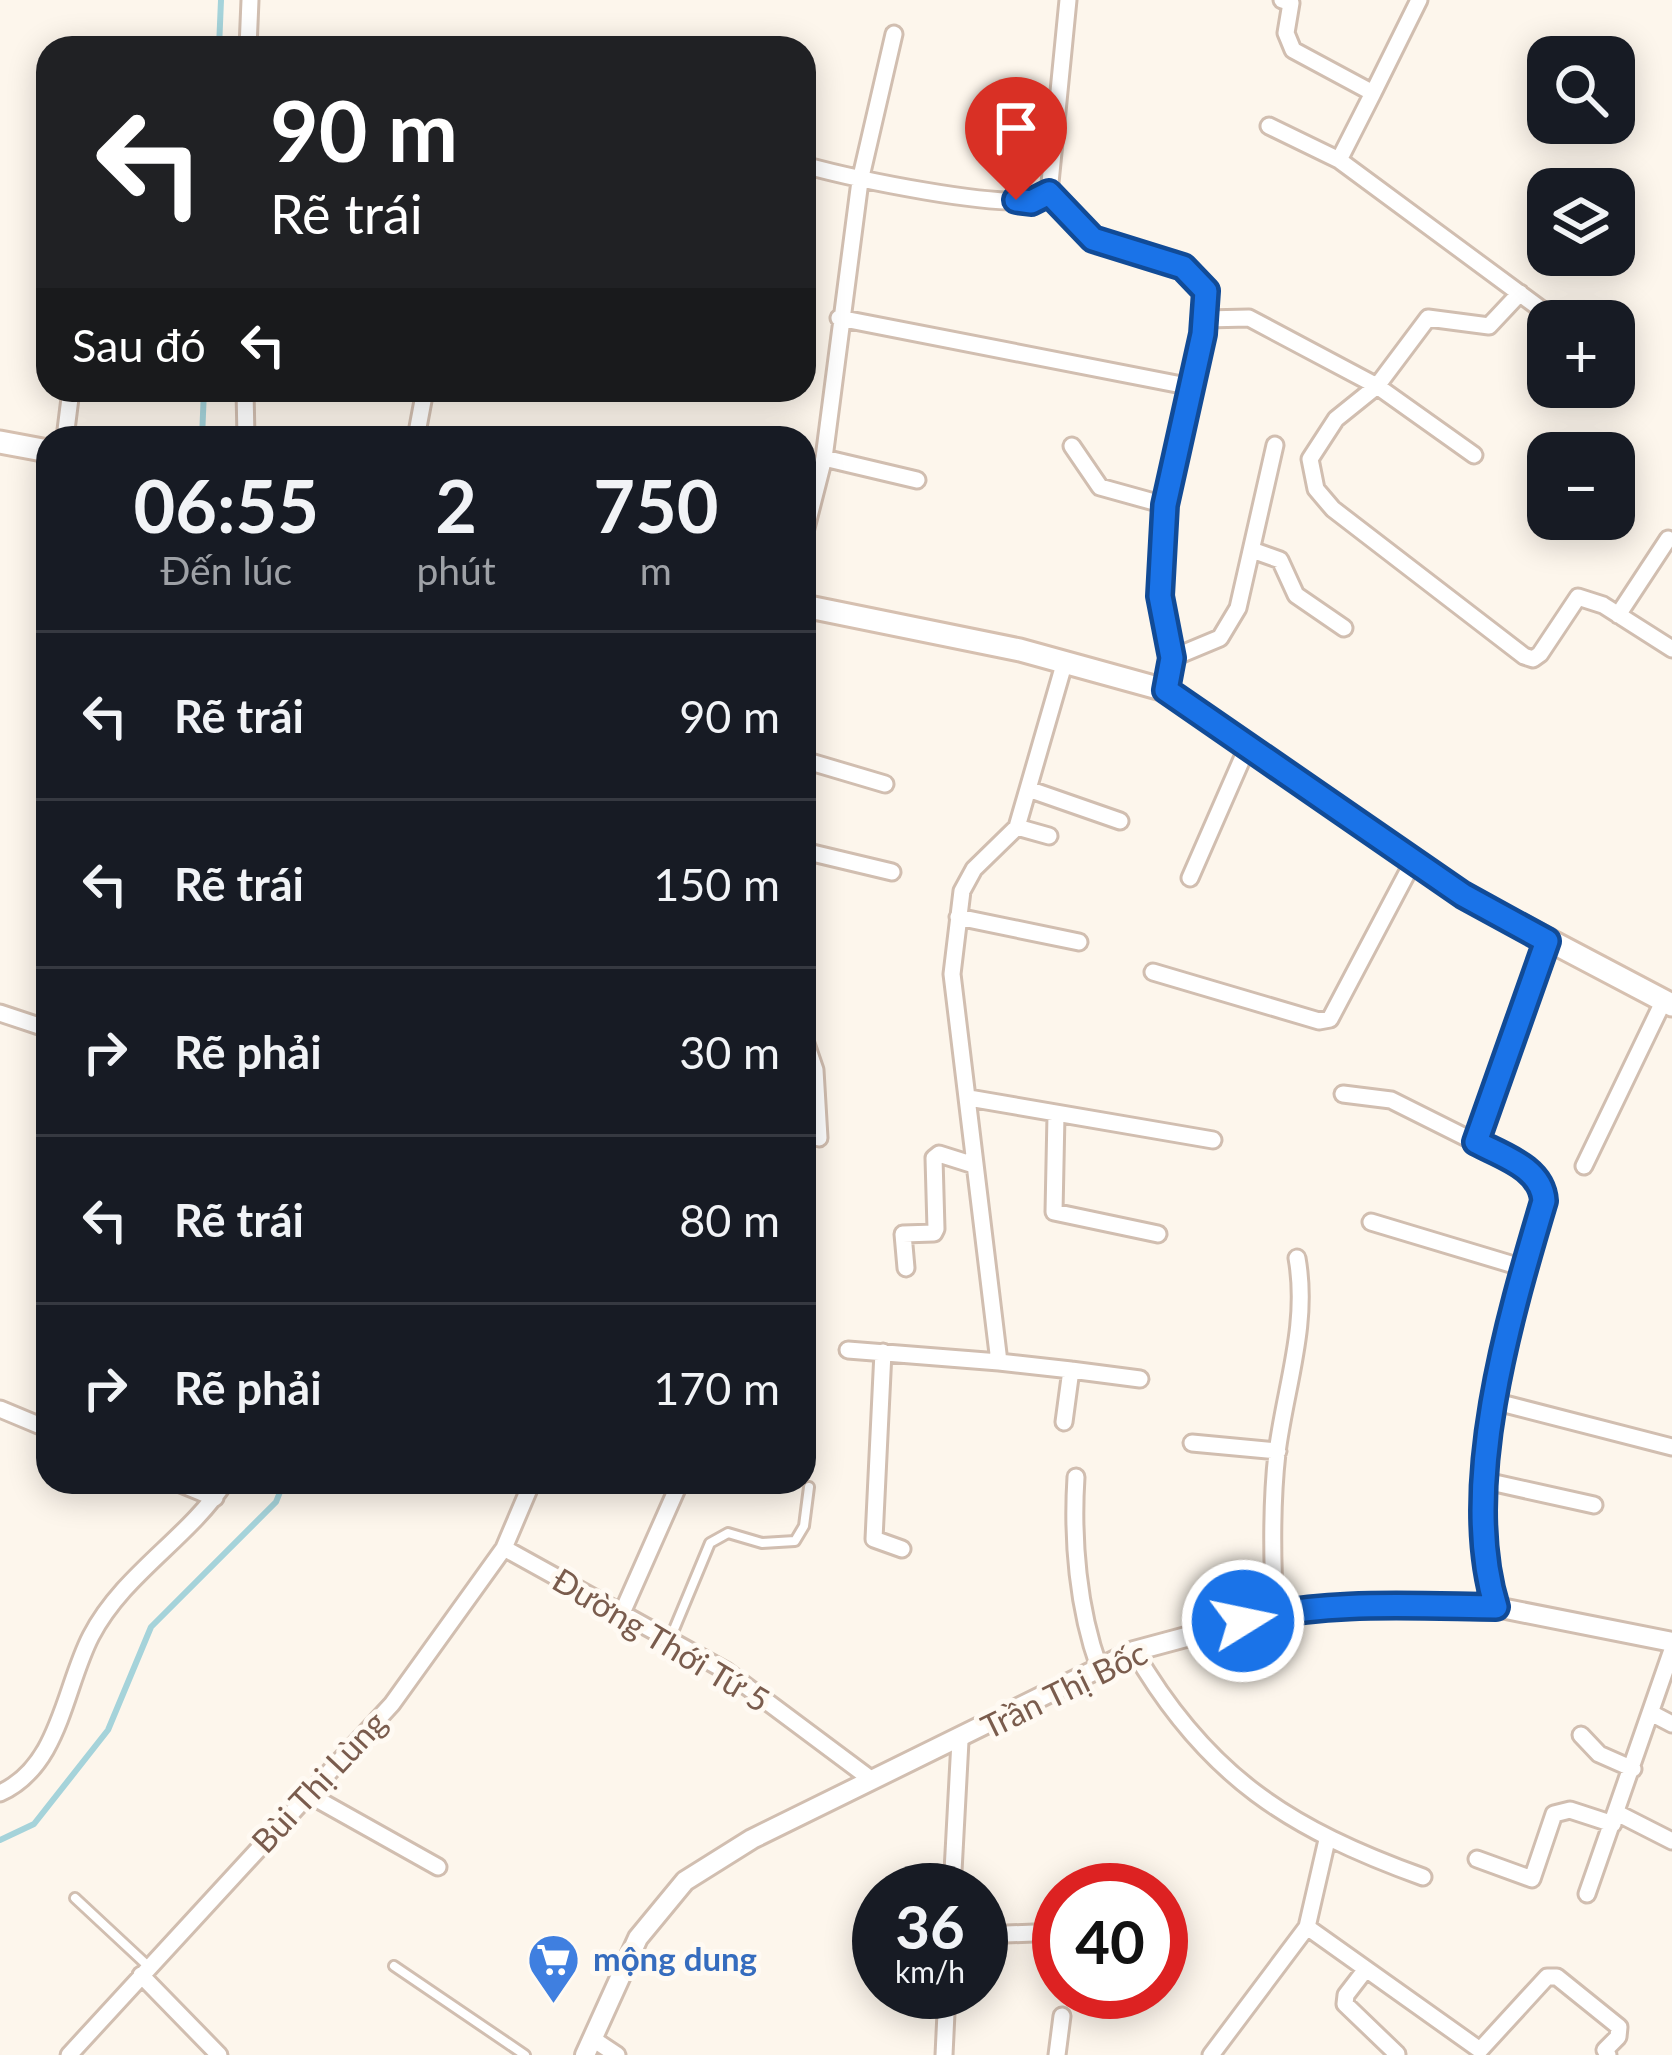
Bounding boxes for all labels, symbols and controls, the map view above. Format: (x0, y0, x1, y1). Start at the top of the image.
map controls (1527, 36, 1635, 540)
button: search (1527, 36, 1635, 144)
pin (965, 77, 1067, 200)
text: 90 m (270, 79, 458, 180)
icon: left (72, 84, 228, 240)
icon: arrive (983, 95, 1049, 161)
button: layers (1527, 168, 1635, 276)
text: Rẽ trái (270, 181, 423, 246)
button: + (1527, 300, 1635, 408)
icon: left (230, 312, 296, 378)
text: Sau đó (72, 318, 206, 372)
button: − (1527, 432, 1635, 540)
text: 06:55 (133, 462, 319, 548)
text: 2 (435, 462, 477, 548)
text: 750 (593, 462, 719, 548)
text: Đến lúc (160, 547, 292, 593)
text: phút (416, 547, 496, 593)
text: m (640, 547, 672, 593)
icon: left (72, 683, 138, 749)
text: Rẽ trái (174, 689, 304, 743)
text: 90 m (679, 689, 780, 743)
icon: left (72, 851, 138, 917)
text: Rẽ trái (174, 857, 304, 911)
text: 150 m (653, 857, 780, 911)
icon: right (72, 1019, 138, 1085)
text: Rẽ phải (174, 1025, 322, 1079)
text: 30 m (679, 1025, 780, 1079)
icon: left (72, 1187, 138, 1253)
text: Rẽ trái (174, 1193, 304, 1247)
text: 80 m (679, 1193, 780, 1247)
icon: right (72, 1355, 138, 1421)
text: Rẽ phải (174, 1361, 322, 1415)
text: 170 m (653, 1361, 780, 1415)
position arrow (1180, 1558, 1306, 1684)
street label: Đường Thới Tứ 5 (546, 1559, 777, 1720)
street label: Trần Thị Bốc (974, 1632, 1153, 1746)
street label: Bùi Thị Lùng (243, 1702, 394, 1860)
speed limit sign: 40 (1032, 1863, 1188, 2019)
text: 36 (895, 1890, 965, 1962)
supermarket icon: mộng dung (526, 1931, 582, 2005)
place label: mộng dung (593, 1938, 757, 1978)
text: km/h (895, 1953, 965, 1989)

